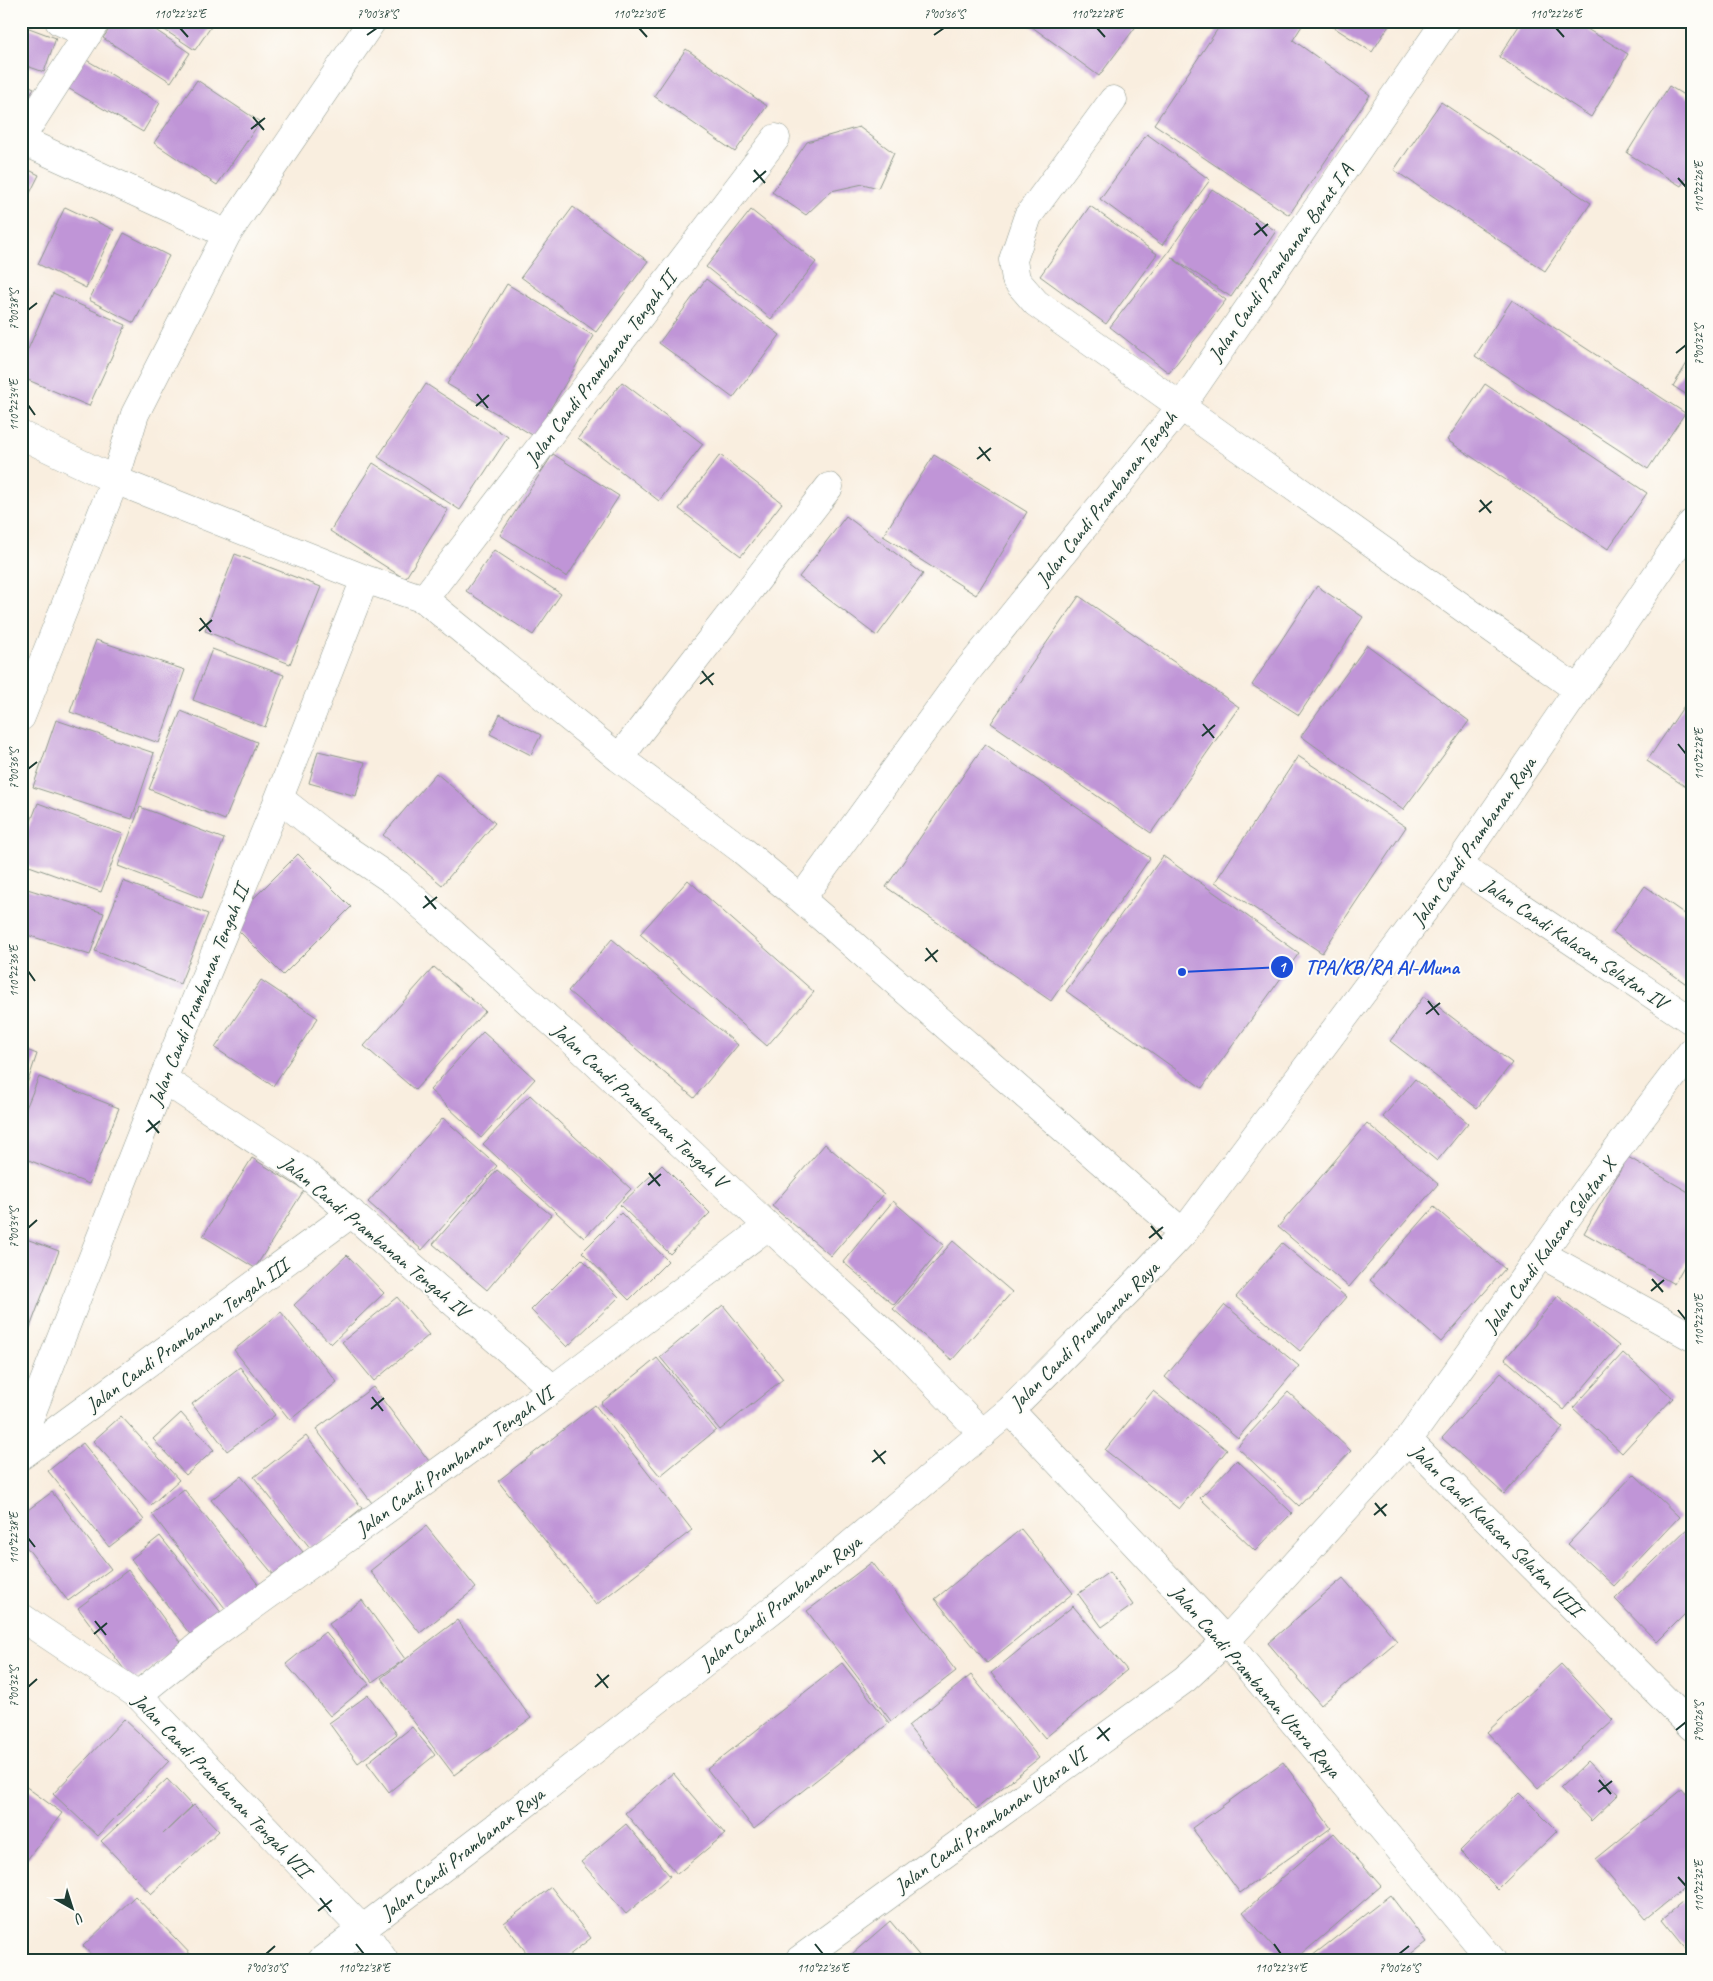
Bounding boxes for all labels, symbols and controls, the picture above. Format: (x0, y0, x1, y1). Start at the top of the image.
text: 110°22'32"E (154, 6, 208, 22)
text: 7°00'38"S (357, 6, 399, 22)
text: 110°22'30"E (613, 6, 667, 22)
text: 7°00'36"S (924, 6, 966, 22)
text: 110°22'28"E (1071, 6, 1125, 22)
text: 110°22'26"E (1530, 6, 1584, 22)
street label: Jalan Candi Prambanan Barat I A (1202, 158, 1359, 367)
text: 110°22'26"E (1691, 159, 1707, 213)
street label: Jalan Candi Prambanan Tengah II (519, 263, 684, 471)
text: 7°00'38"S (6, 288, 22, 330)
text: 7°00'32"S (1691, 323, 1707, 365)
text: 110°22'34"E (6, 377, 22, 431)
street label: Jalan Candi Prambanan Tengah (1030, 405, 1183, 592)
text: 110°22'28"E (1691, 726, 1707, 780)
text: 7°00'36"S (6, 747, 22, 789)
street label: Jalan Candi Prambanan Raya (1405, 750, 1542, 932)
street label: Jalan Candi Kalasan Selatan IV (1477, 872, 1675, 1017)
street label: Jalan Candi Prambanan Tengah II (142, 877, 256, 1110)
text: 110°22'36"E (6, 943, 22, 997)
callout: TPA/KB/RA Al-Muna (1270, 949, 1469, 985)
text: TPA/KB/RA Al-Muna (1305, 954, 1460, 980)
text: 1 (1279, 958, 1288, 977)
street label: Jalan Candi Prambanan Tengah V (546, 1017, 735, 1196)
street label: Jalan Candi Prambanan Tengah IV (275, 1150, 477, 1325)
street label: Jalan Candi Kalasan Selatan X (1477, 1150, 1623, 1338)
text: 7°00'34"S (6, 1206, 22, 1248)
street label: Jalan Candi Prambanan Tengah III (80, 1251, 297, 1418)
street label: Jalan Candi Prambanan Raya (1004, 1254, 1165, 1416)
text: 110°22'30"E (1691, 1292, 1707, 1346)
street label: Jalan Candi Prambanan Tengah VI (350, 1378, 562, 1542)
street label: Jalan Candi Kalasan Selatan VIII (1405, 1438, 1591, 1624)
text: 110°22'38"E (6, 1510, 22, 1564)
street label: Jalan Candi Prambanan Raya (694, 1528, 868, 1676)
street label: Jalan Candi Prambanan Utara Raya (1165, 1579, 1347, 1784)
text: 7°00'32"S (6, 1665, 22, 1707)
street label: Jalan Candi Prambanan Tengah VII (126, 1687, 319, 1885)
text: 7°00'26"S (1691, 1700, 1707, 1742)
street label: Jalan Candi Prambanan Utara VI (889, 1740, 1095, 1899)
street label: Jalan Candi Prambanan Raya (375, 1781, 551, 1926)
text: 110°22'32"E (1691, 1858, 1707, 1912)
north arrow (48, 1884, 98, 1934)
text: U (69, 1909, 88, 1928)
text: 7°00'30"S (246, 1960, 288, 1976)
text: 110°22'38"E (338, 1960, 392, 1976)
text: 110°22'36"E (797, 1960, 851, 1976)
text: 110°22'34"E (1255, 1960, 1309, 1976)
text: 7°00'26"S (1379, 1960, 1421, 1976)

